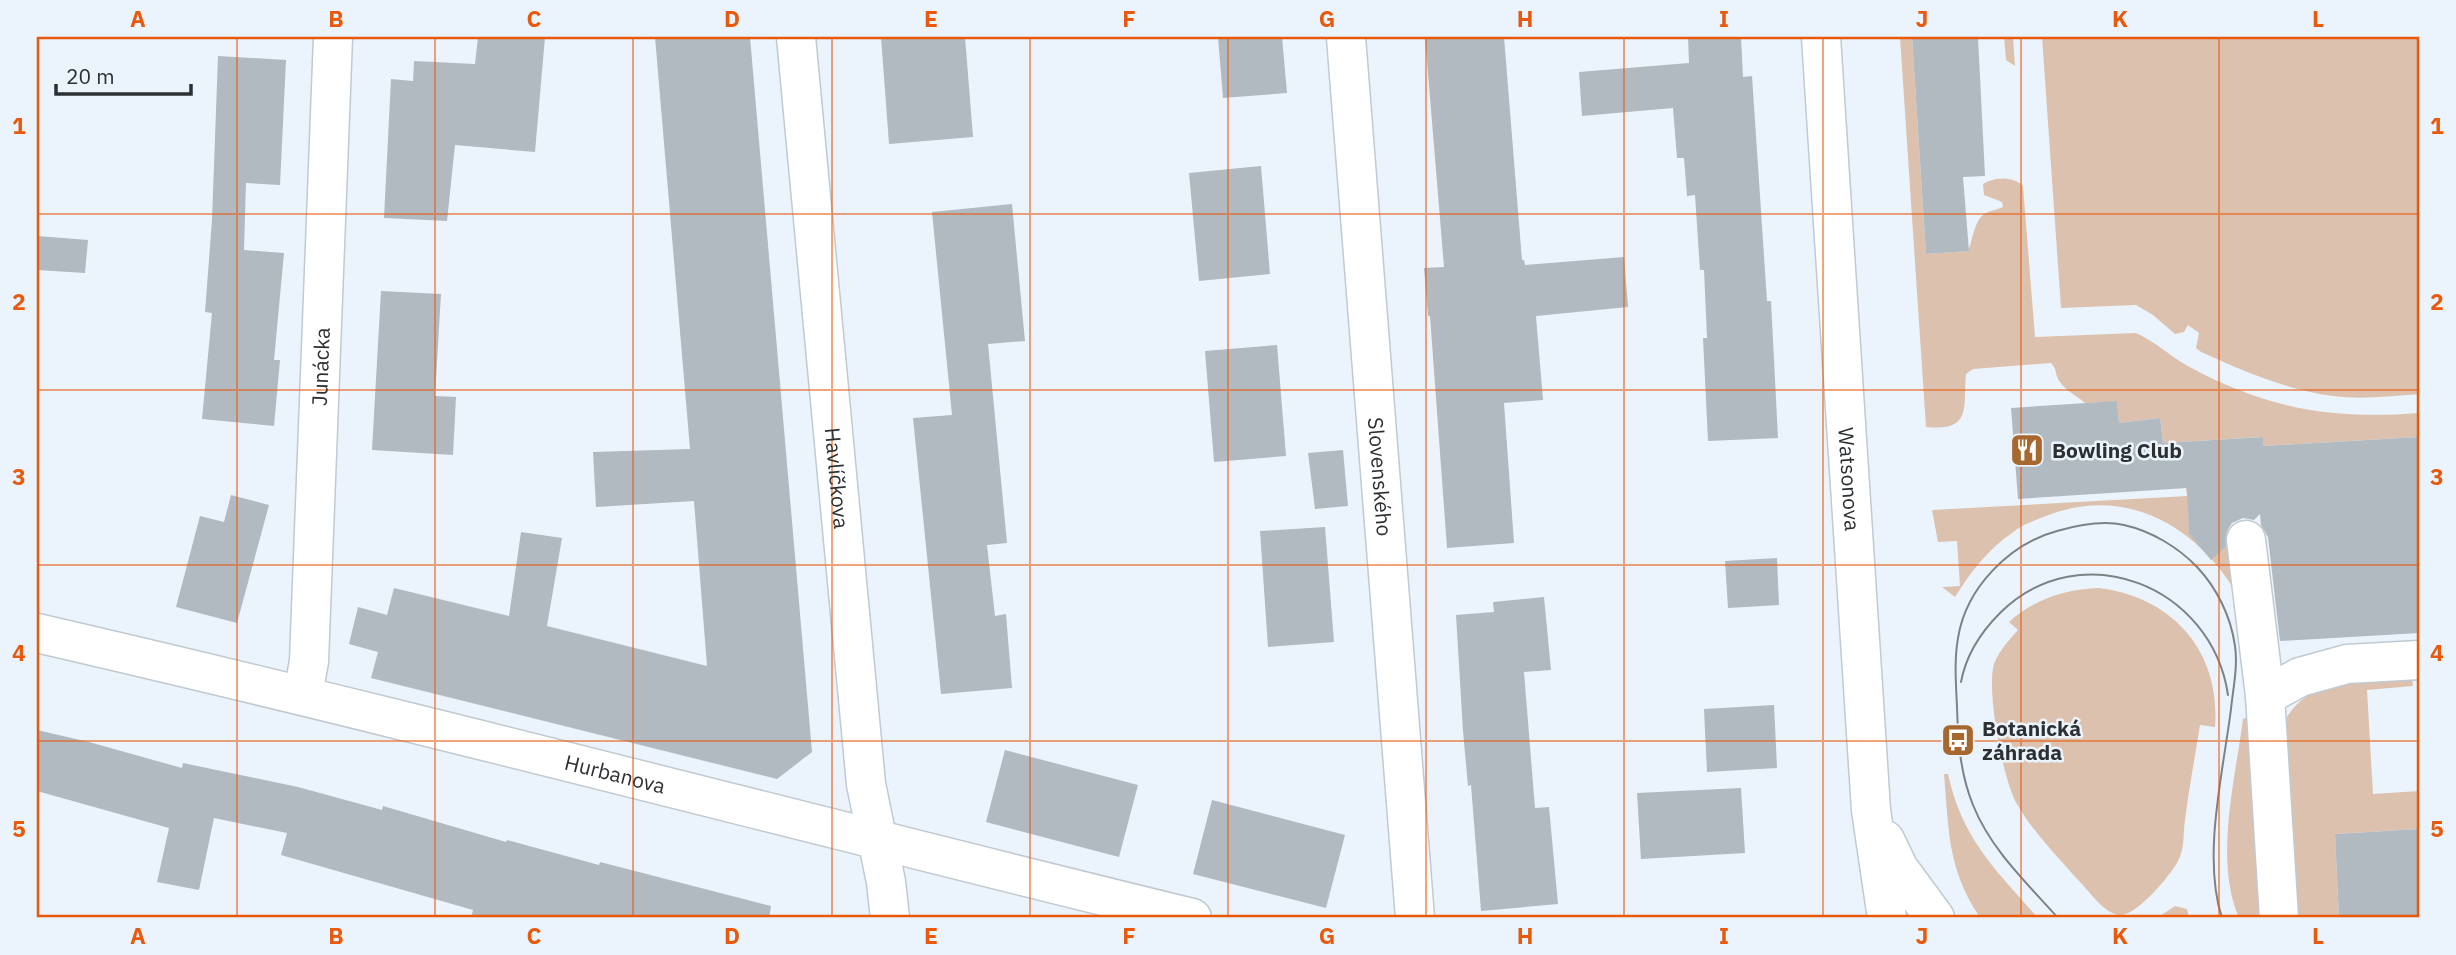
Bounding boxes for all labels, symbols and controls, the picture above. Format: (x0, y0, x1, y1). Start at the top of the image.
text: A (130, 3, 146, 33)
text: B (328, 3, 344, 33)
text: C (527, 3, 542, 33)
text: D (724, 3, 740, 33)
text: E (924, 3, 938, 33)
text: F (1122, 3, 1136, 33)
text: G (1319, 3, 1335, 33)
text: H (1517, 3, 1533, 33)
text: I (1719, 3, 1729, 33)
text: J (1916, 3, 1928, 33)
text: K (2112, 3, 2128, 33)
text: L (2312, 3, 2324, 33)
scale bar (56, 52, 191, 96)
text: 20 m (66, 62, 115, 90)
text: 1 (12, 110, 26, 140)
text: 1 (2430, 110, 2444, 140)
text: 2 (12, 286, 26, 316)
text: 2 (2430, 286, 2444, 316)
street label: Junácka (305, 327, 336, 407)
street label: Slovenského (1362, 416, 1399, 537)
street label: Havlíčkova (819, 426, 856, 530)
street label: Watsonova (1832, 426, 1867, 532)
restaurant icon: Bowling Club (2008, 431, 2046, 469)
place label: Bowling Club (2052, 436, 2182, 464)
text: 3 (12, 461, 26, 491)
text: 3 (2430, 461, 2444, 491)
text: 4 (12, 637, 26, 667)
text: 4 (2430, 637, 2444, 667)
place label: Botanická záhrada (1982, 714, 2081, 766)
bus stop icon: Botanická záhrada (1939, 721, 1977, 759)
street label: Hurbanova (562, 748, 668, 800)
text: 5 (12, 813, 26, 843)
text: 5 (2430, 813, 2444, 843)
text: A (130, 920, 146, 950)
text: B (328, 920, 344, 950)
text: C (527, 920, 542, 950)
text: D (724, 920, 740, 950)
text: E (924, 920, 938, 950)
text: F (1122, 920, 1136, 950)
text: G (1319, 920, 1335, 950)
text: H (1517, 920, 1533, 950)
text: I (1719, 920, 1729, 950)
text: J (1916, 920, 1928, 950)
text: K (2112, 920, 2128, 950)
text: L (2312, 920, 2324, 950)

